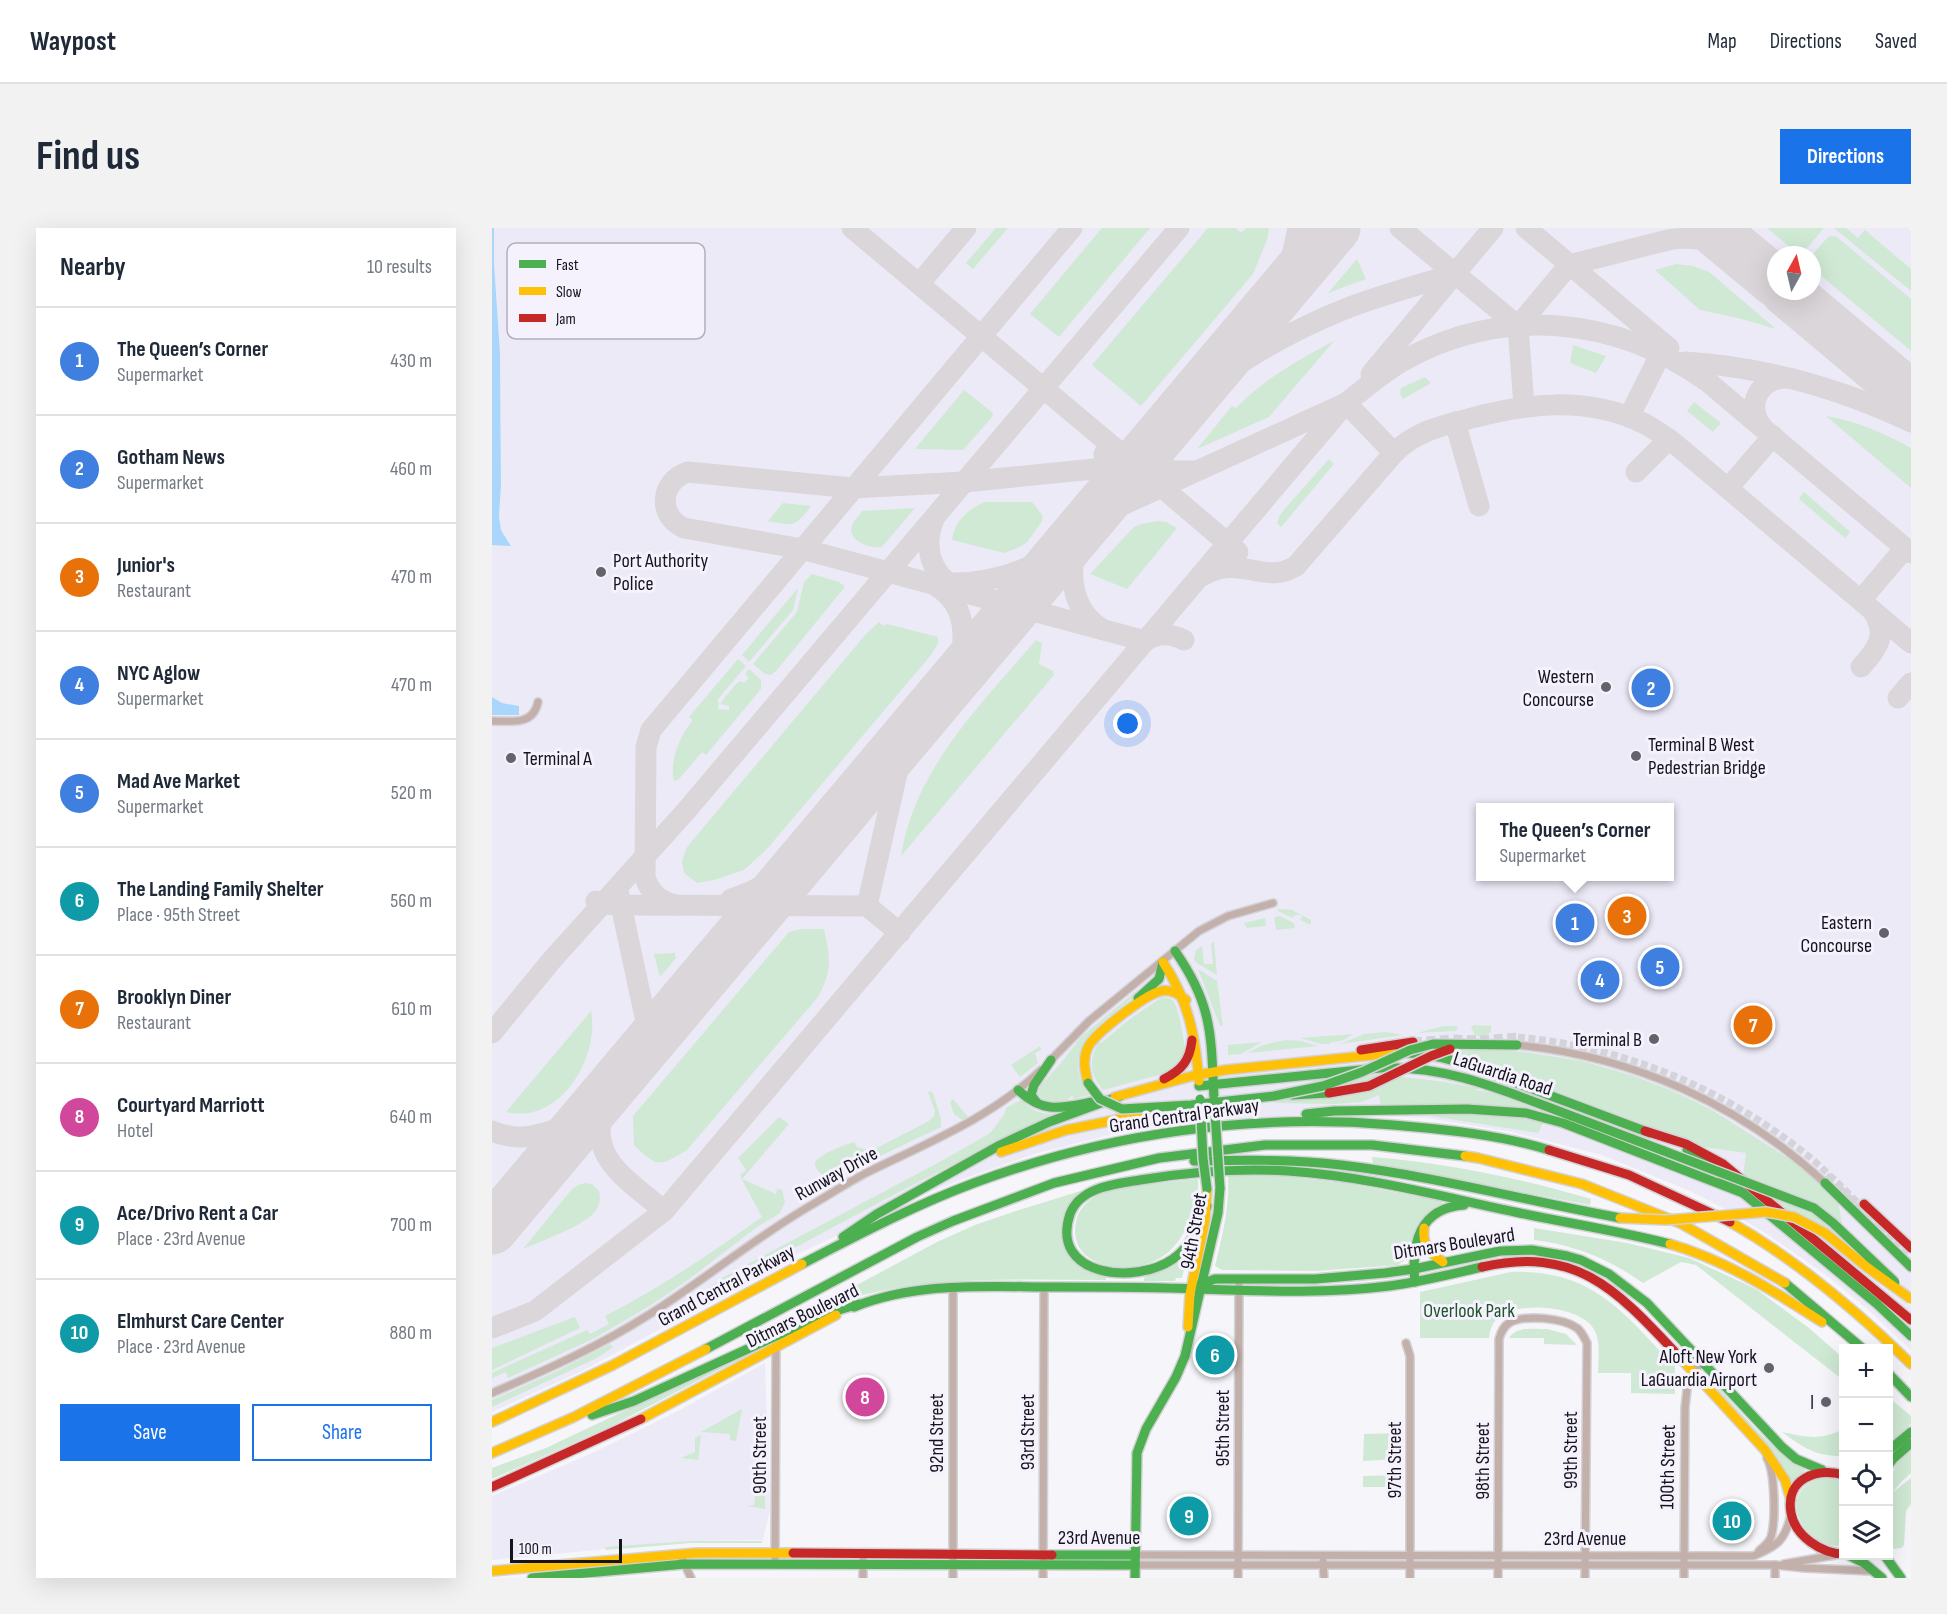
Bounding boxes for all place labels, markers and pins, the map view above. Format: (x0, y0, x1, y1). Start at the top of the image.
place label: Port Authority Police (613, 549, 708, 596)
marker: Port Authority Police (594, 565, 608, 579)
place label: Western Concourse (1522, 665, 1594, 712)
pin: 2 (1632, 666, 1670, 710)
marker: Western Concourse (1599, 680, 1613, 694)
place label: Terminal B West Pedestrian Bridge (1648, 733, 1766, 780)
place label: Terminal A (523, 747, 592, 771)
marker: Terminal B West Pedestrian Bridge (1629, 749, 1643, 763)
marker: Terminal A (504, 751, 518, 765)
pin: 3 (1608, 894, 1646, 938)
pin: 1 (1556, 900, 1594, 946)
place label: Eastern Concourse (1800, 911, 1872, 958)
marker: Eastern Concourse (1877, 926, 1891, 940)
pin: 5 (1640, 944, 1680, 990)
pin: 4 (1580, 958, 1620, 1002)
pin: 7 (1734, 1002, 1772, 1048)
place label: Terminal B (1573, 1028, 1642, 1052)
marker: Terminal B (1647, 1032, 1661, 1046)
pin: 6 (1196, 1332, 1234, 1378)
place label: Aloft New York LaGuardia Airport (1641, 1345, 1757, 1392)
marker: Aloft New York LaGuardia Airport (1762, 1361, 1776, 1375)
pin: 8 (846, 1374, 884, 1420)
place label: l (1810, 1391, 1814, 1415)
marker: l (1819, 1395, 1833, 1409)
pin: 9 (1170, 1494, 1208, 1538)
pin: 10 (1712, 1498, 1752, 1544)

